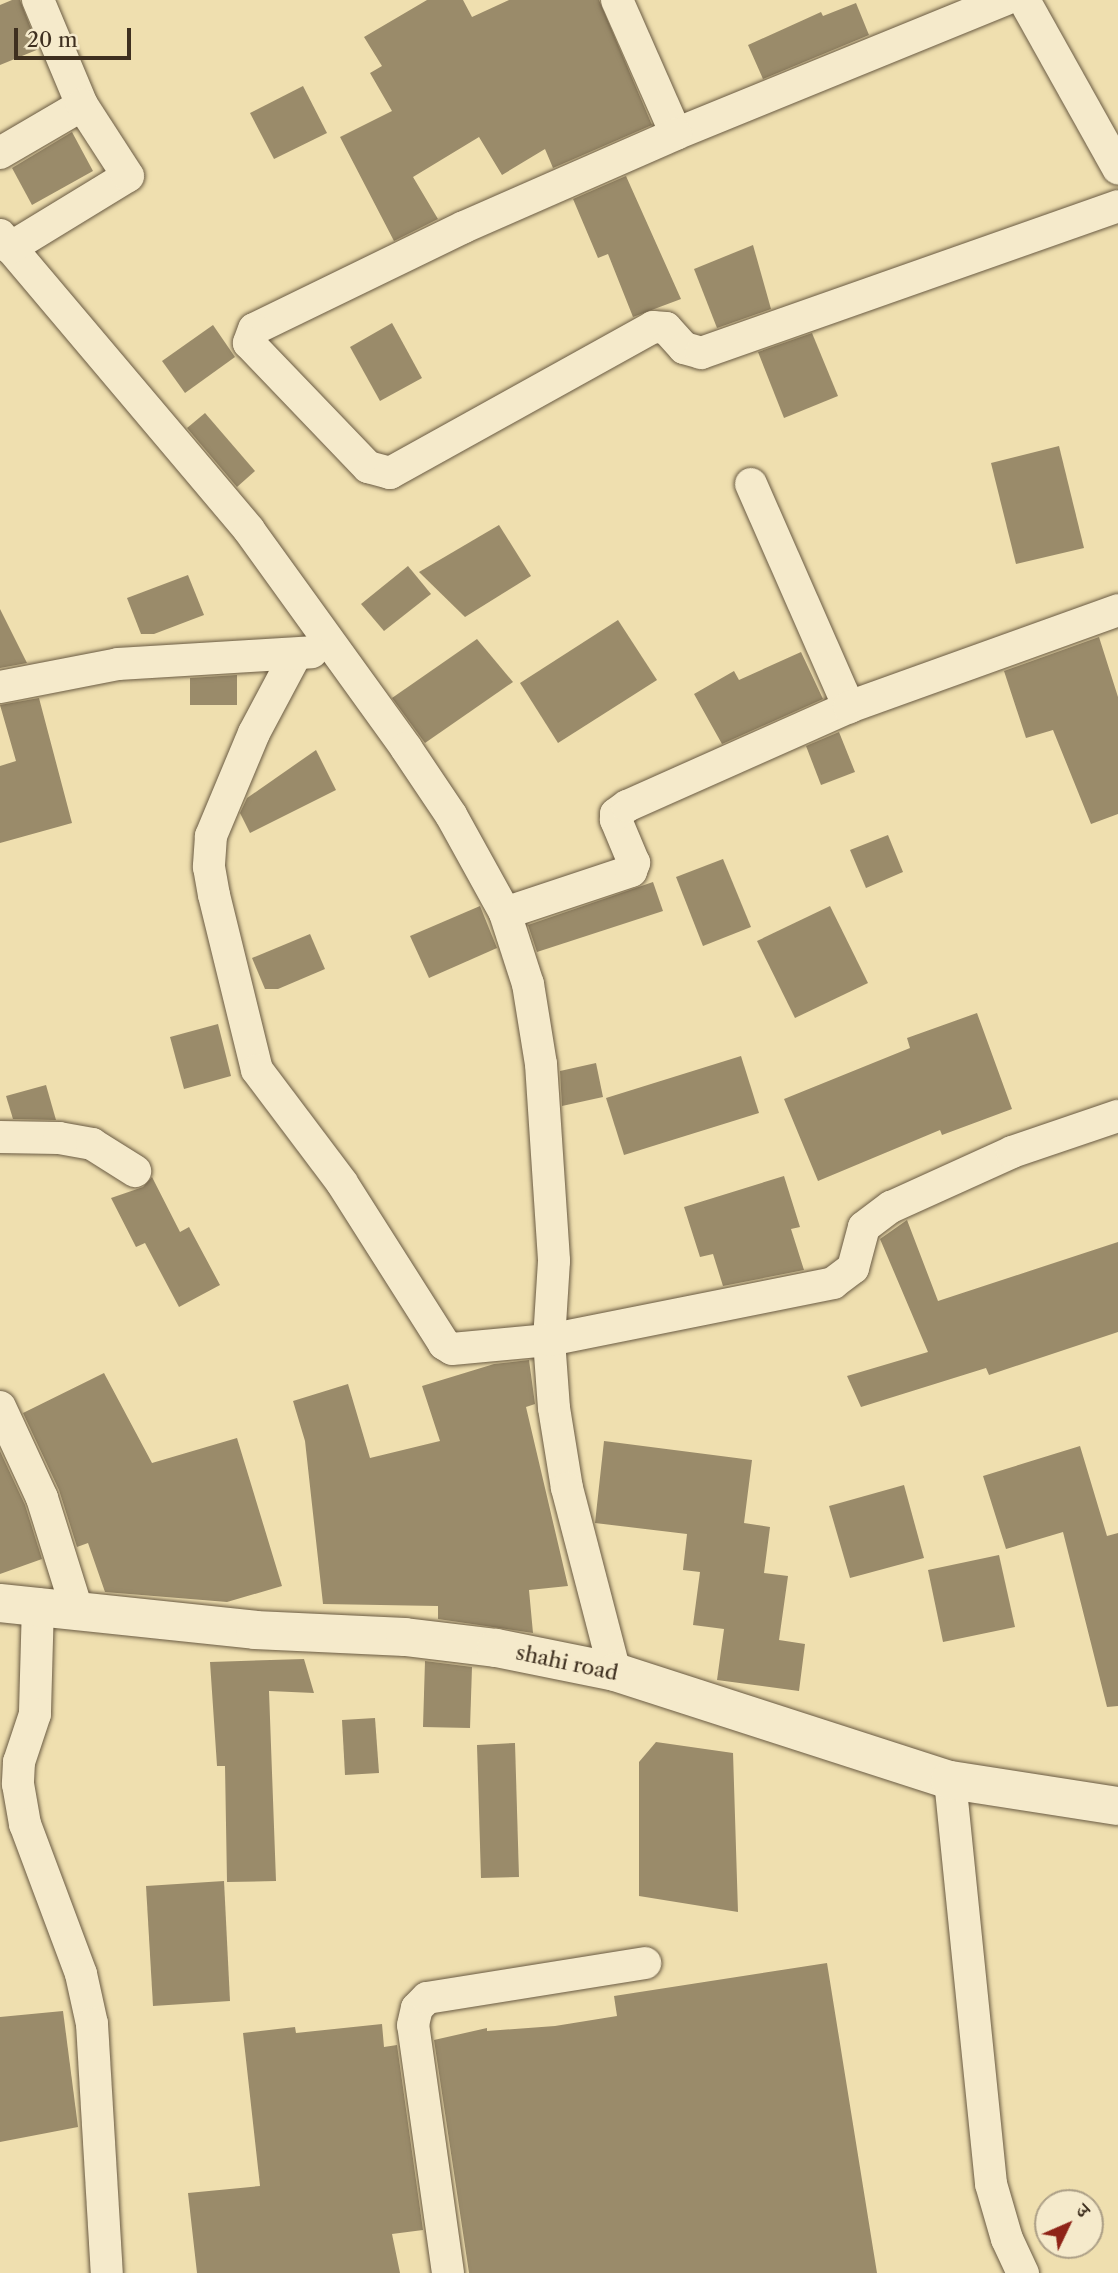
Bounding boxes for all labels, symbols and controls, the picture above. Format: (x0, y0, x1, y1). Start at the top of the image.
scale bar (18, 14, 135, 58)
text: 20 m (27, 27, 78, 52)
street label: shahi road (514, 1640, 620, 1686)
north arrow (1034, 2189, 1104, 2259)
text: उ (1071, 2199, 1095, 2222)

